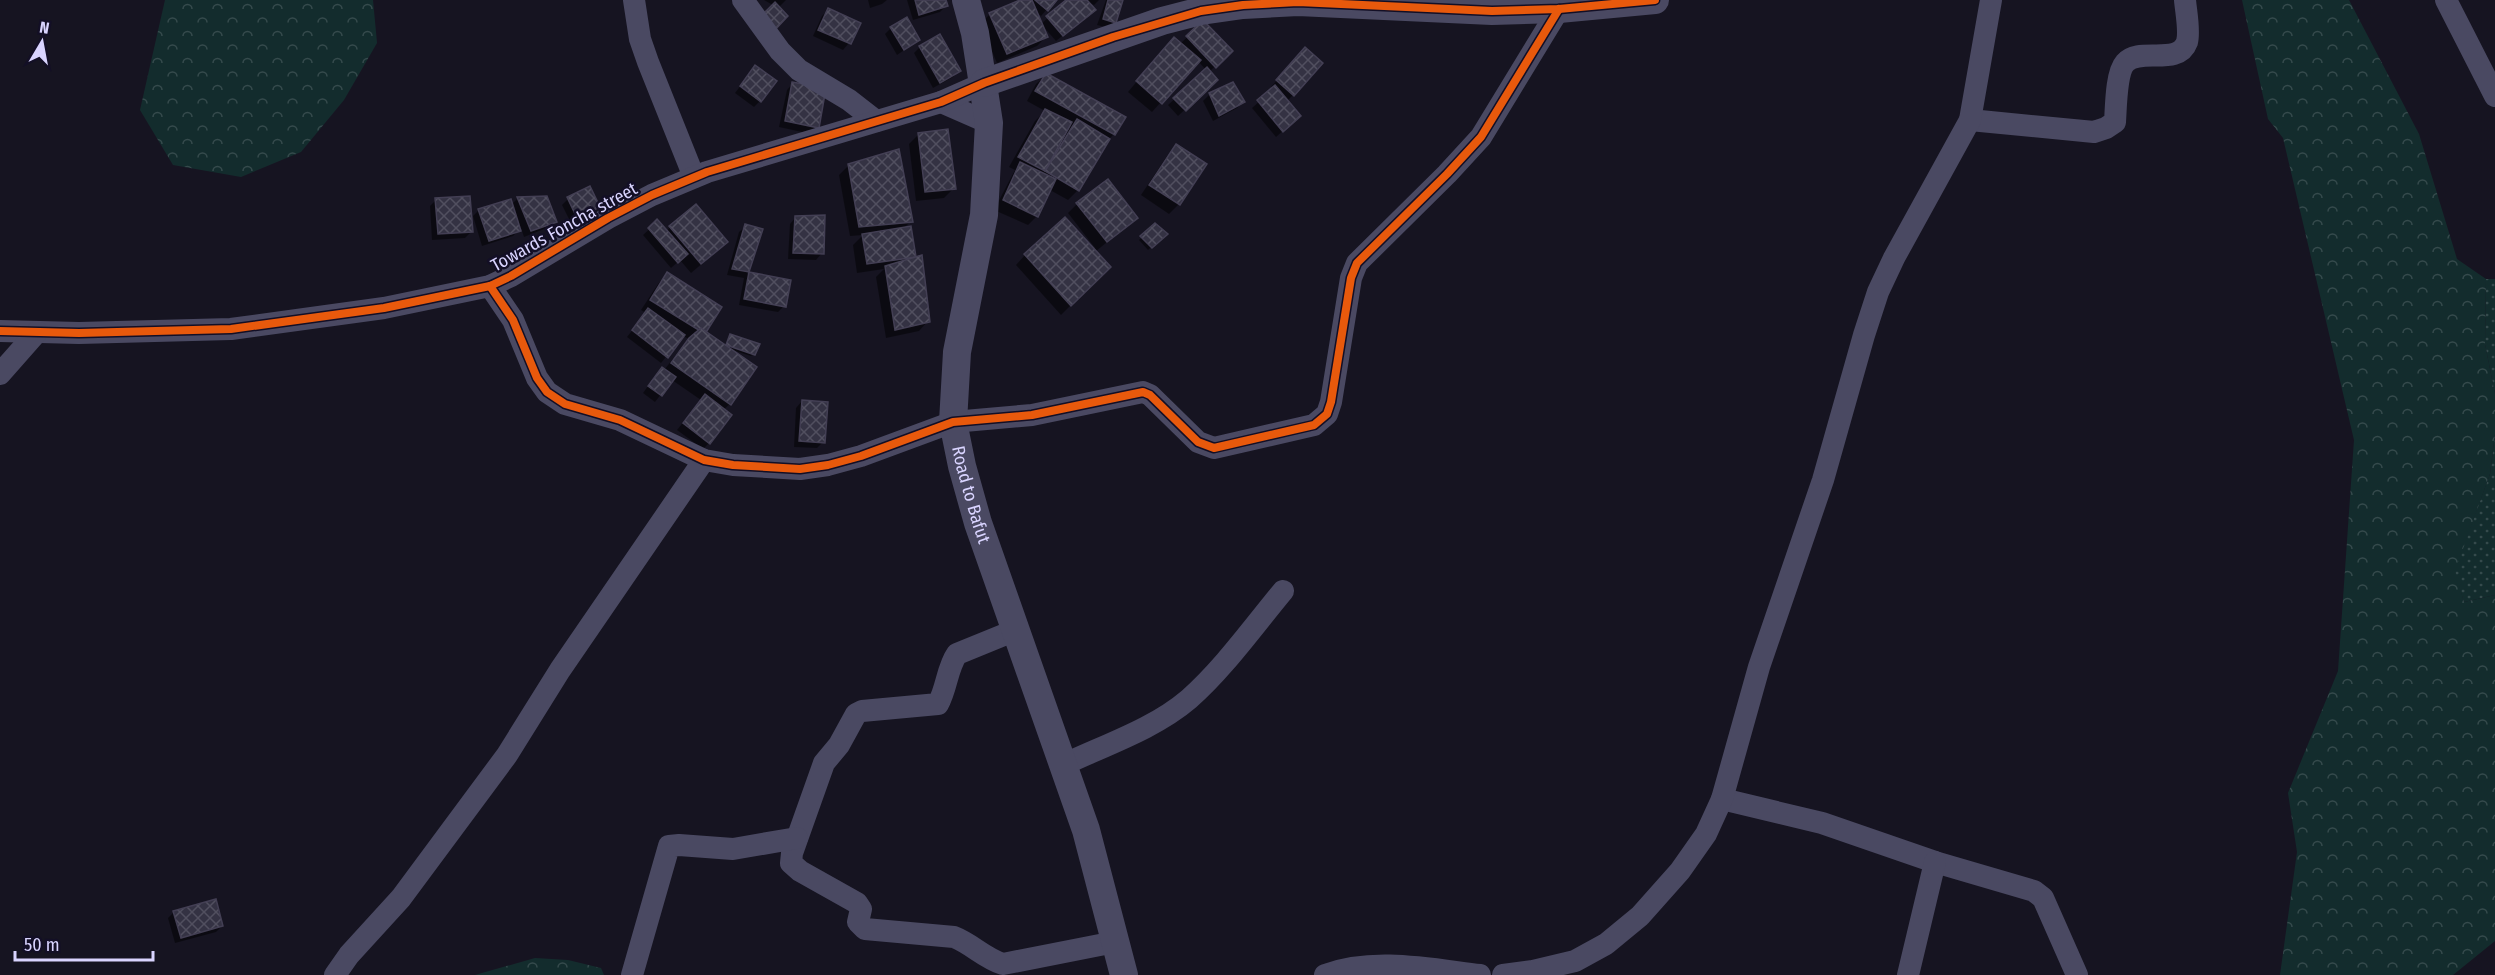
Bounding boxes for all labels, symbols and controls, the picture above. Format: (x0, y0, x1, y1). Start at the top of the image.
north arrow (12, 12, 72, 72)
text: N (38, 18, 51, 38)
street label: Towards Foncha street (487, 178, 641, 276)
street label: Road to Bafut (947, 444, 995, 546)
scale bar (15, 924, 153, 962)
text: 50 m (24, 934, 60, 956)

